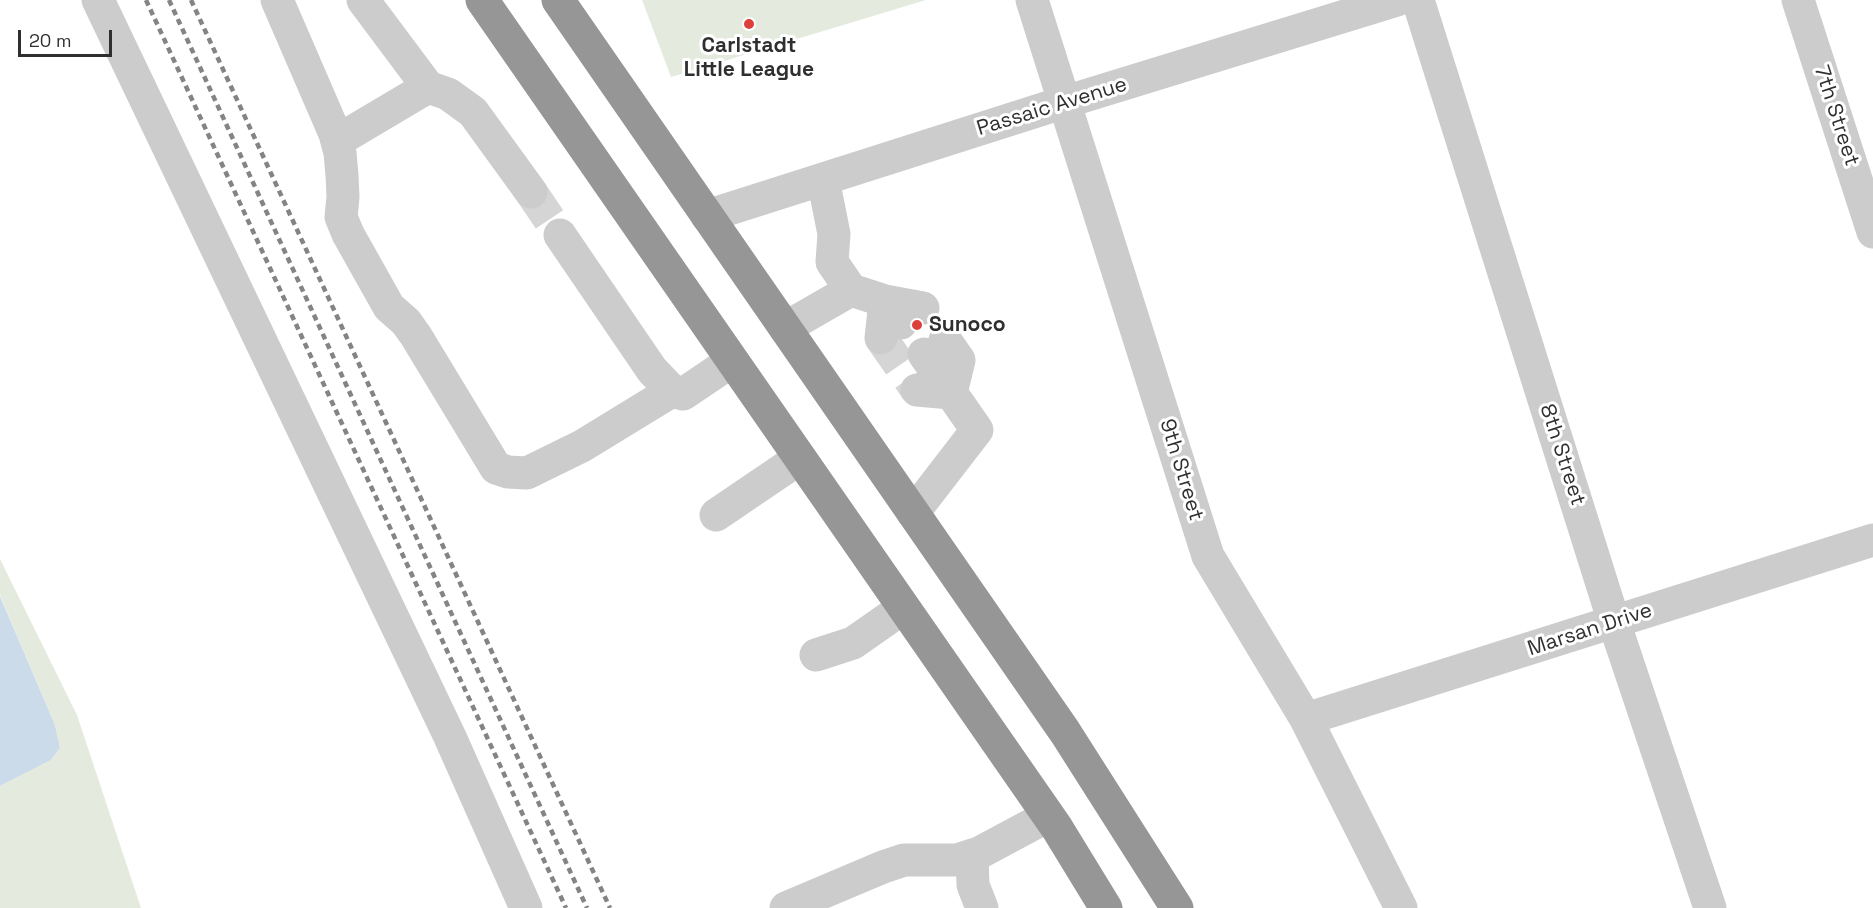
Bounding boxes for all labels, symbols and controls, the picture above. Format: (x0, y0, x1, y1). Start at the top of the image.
marker: Carlstadt Little League (742, 17, 756, 31)
scale bar (21, 18, 116, 56)
text: 20 m (29, 29, 72, 52)
place label: Carlstadt Little League (684, 33, 814, 83)
street label: 7th Street (1808, 63, 1864, 169)
street label: Passaic Avenue (974, 72, 1130, 142)
place label: Sunoco (929, 312, 1006, 338)
marker: Sunoco (910, 318, 924, 332)
street label: 8th Street (1534, 401, 1590, 509)
street label: 9th Street (1154, 416, 1208, 524)
street label: Marsan Drive (1524, 598, 1656, 662)

